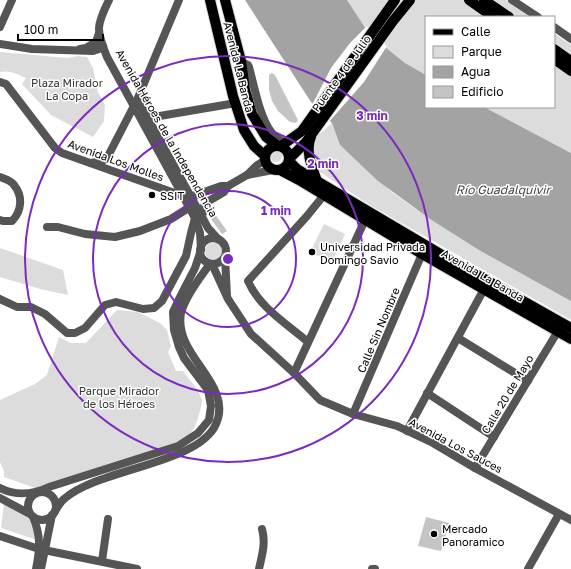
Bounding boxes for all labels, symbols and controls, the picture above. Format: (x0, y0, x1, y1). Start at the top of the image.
scale bar (18, 16, 103, 42)
legend (425, 16, 555, 108)
street label: Avenida La Banda (221, 20, 257, 114)
text: 100 m (24, 22, 58, 37)
text: Calle (461, 24, 491, 39)
street label: Puente 4 de Julio (309, 32, 373, 114)
text: Parque (461, 44, 502, 59)
street label: Avenida Héroes de la Independencia (113, 47, 221, 219)
text: Agua (461, 64, 490, 79)
park label: Plaza Mirador La Copa (31, 76, 104, 102)
text: Edificio (461, 84, 503, 99)
text: 3 min (356, 108, 388, 123)
street label: Avenida Los Molles (66, 137, 166, 183)
text: 2 min (307, 156, 339, 171)
water label: Río Guadalquivir (456, 182, 553, 197)
place label: SSIT (160, 189, 185, 202)
marker: SSIT (147, 190, 157, 200)
text: 1 min (261, 203, 291, 218)
place label: Universidad Privada Domingo Savio (320, 240, 425, 266)
street label: Avenida La Banda (439, 246, 527, 304)
marker: Universidad Privada Domingo Savio (307, 247, 317, 257)
centre of rings (221, 252, 235, 266)
street label: Calle Sin Nombre (354, 285, 402, 375)
street label: Calle 20 de Mayo (478, 352, 536, 436)
park label: Parque Mirador de los Héroes (79, 384, 160, 410)
street label: Avenida Los Sauces (407, 415, 505, 475)
place label: Mercado Panoramico (442, 522, 505, 548)
marker: Mercado Panoramico (429, 529, 439, 539)

